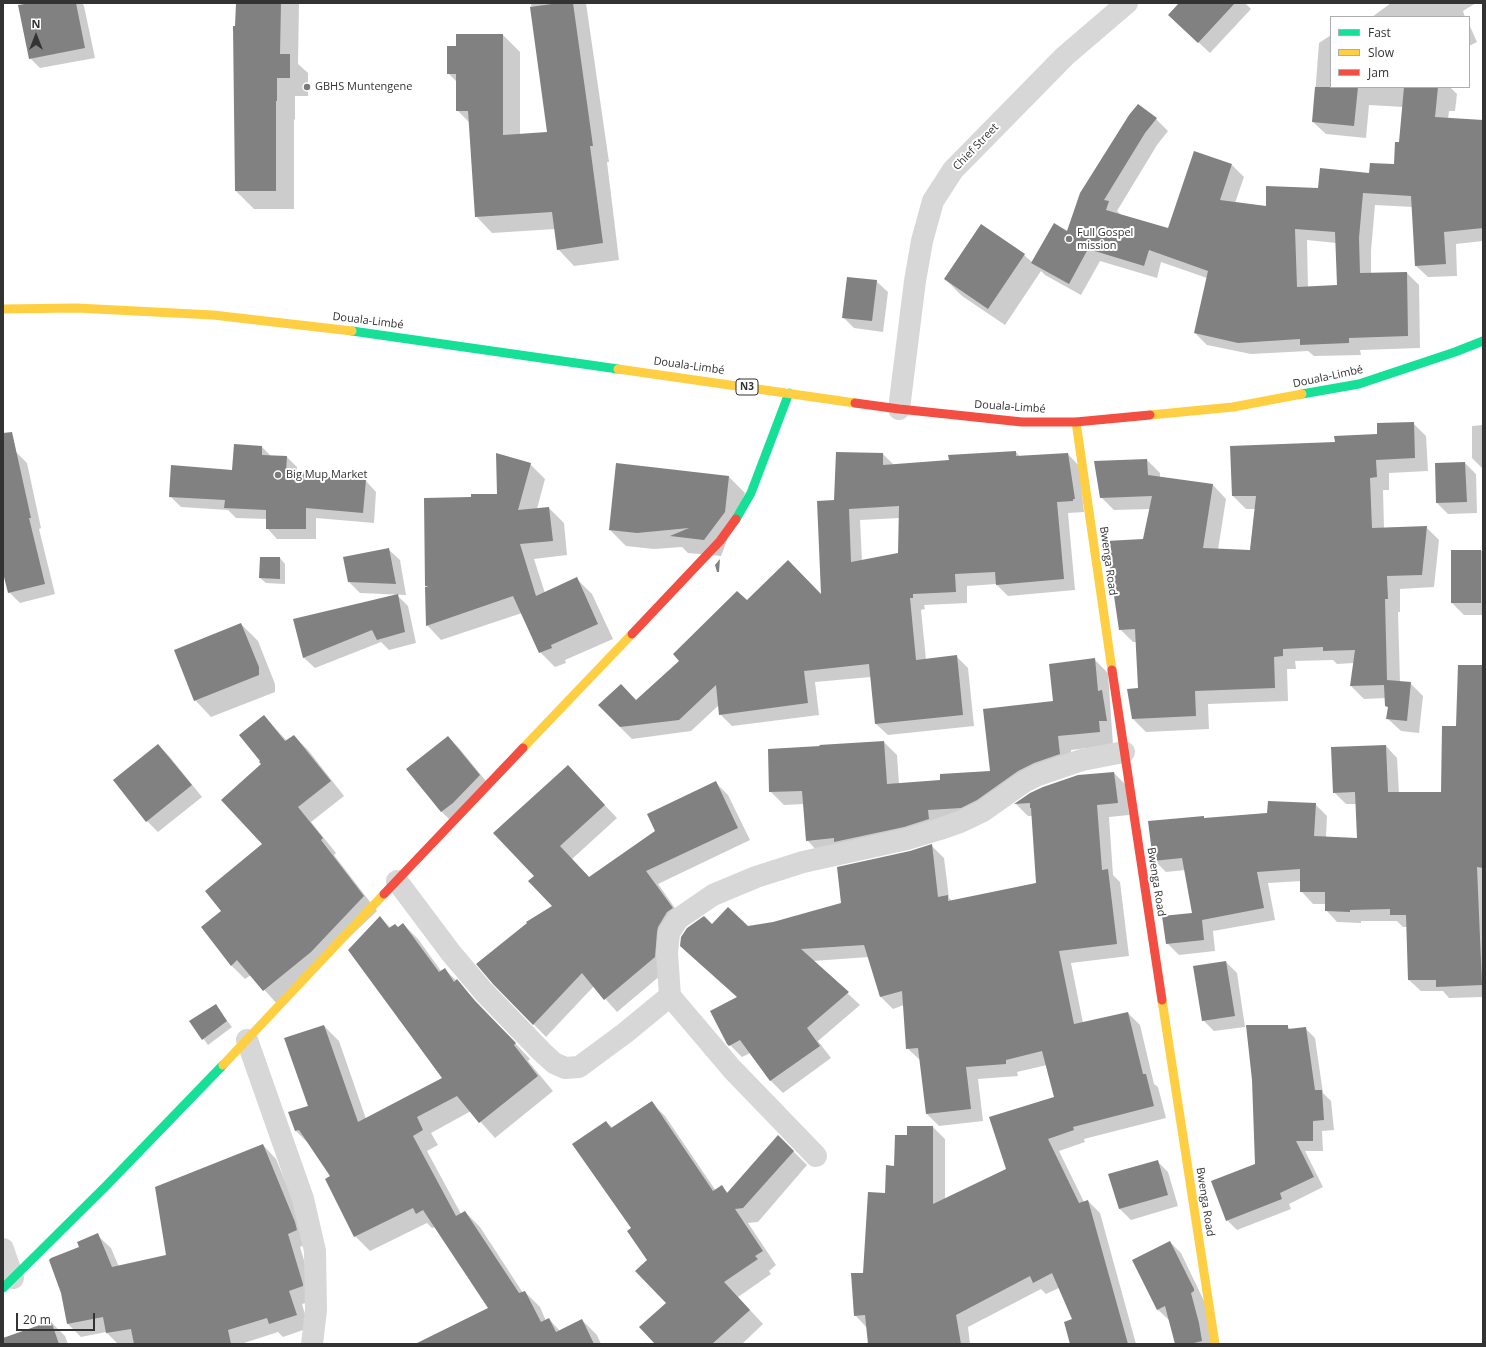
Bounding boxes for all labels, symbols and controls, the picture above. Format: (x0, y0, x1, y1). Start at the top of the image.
north arrow (16, 16, 56, 56)
text: N (32, 16, 40, 31)
legend (1330, 16, 1470, 88)
text: Fast (1368, 24, 1391, 41)
text: Slow (1368, 44, 1394, 61)
text: Jam (1368, 64, 1389, 81)
place label: GBHS Muntengene (315, 80, 412, 94)
marker: GBHS Muntengene (302, 82, 312, 92)
street label: Chief Street (950, 121, 1002, 173)
place label: Full Gospel mission (1077, 226, 1133, 252)
marker: Full Gospel mission (1064, 234, 1074, 244)
street label: Douala-Limbé (332, 310, 404, 332)
street label: Douala-Limbé (653, 354, 725, 378)
street label: Douala-Limbé (1292, 363, 1364, 391)
road number: N3 (736, 379, 758, 395)
street label: Douala-Limbé (974, 398, 1046, 416)
place label: Big Mup Market (286, 468, 367, 482)
marker: Big Mup Market (273, 470, 283, 480)
street label: Bwenga Road (1097, 526, 1119, 596)
street label: Bwenga Road (1144, 847, 1168, 917)
street label: Bwenga Road (1193, 1167, 1217, 1237)
scale bar (18, 1305, 97, 1331)
text: 20 m (23, 1311, 51, 1328)

